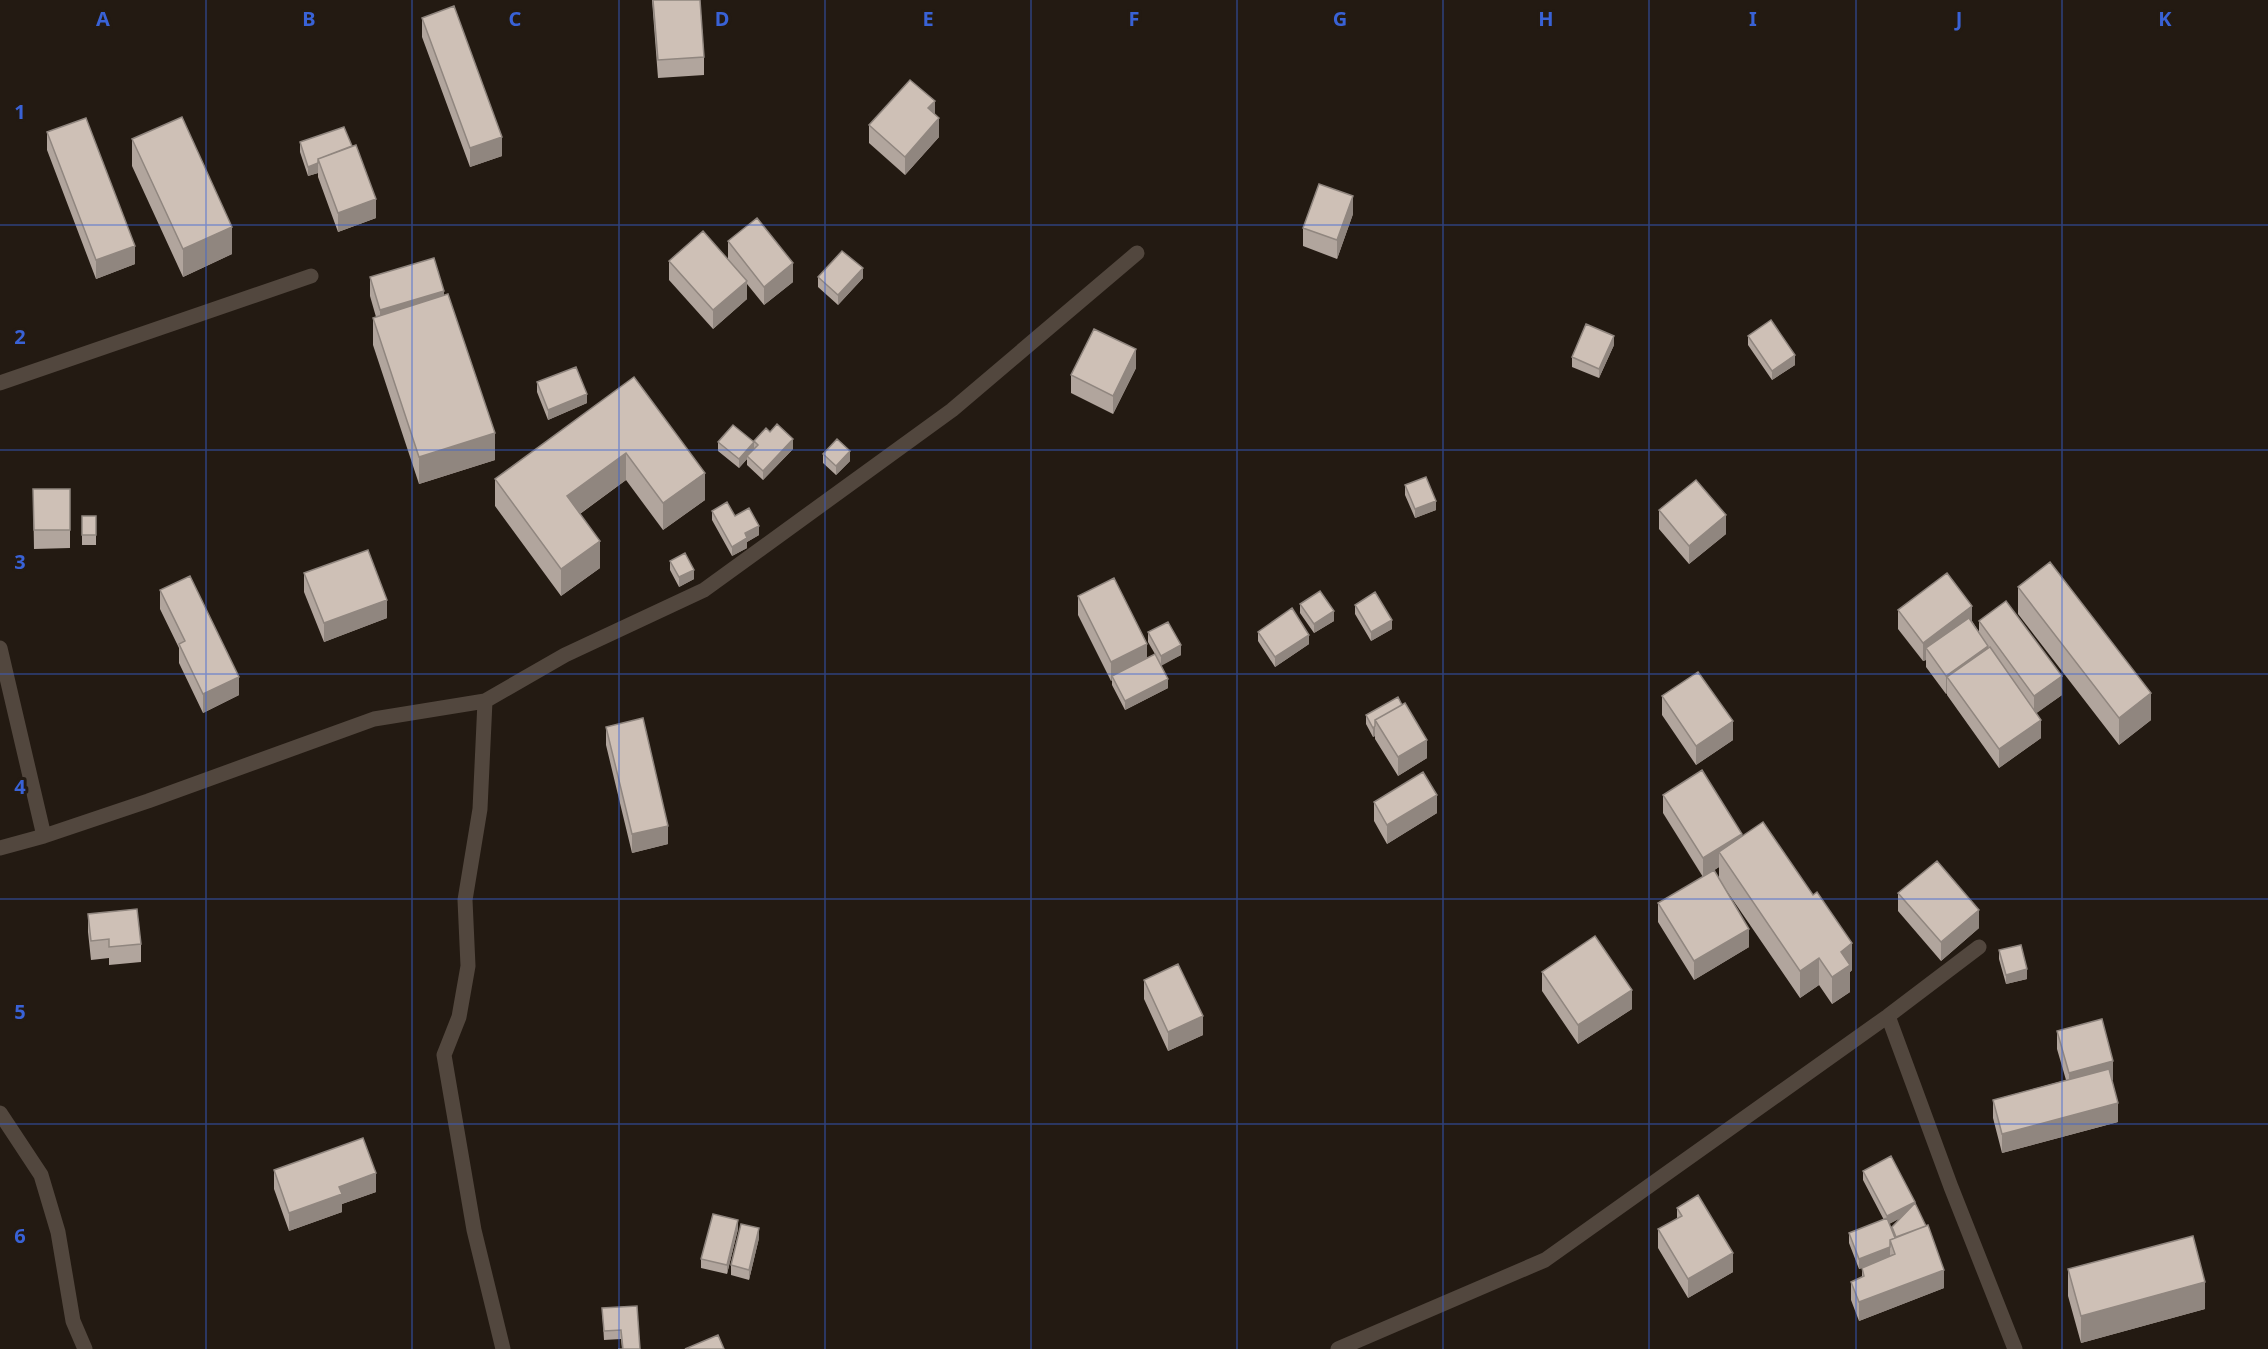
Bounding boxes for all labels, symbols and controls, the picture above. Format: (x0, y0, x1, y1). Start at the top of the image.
text: A (96, 5, 110, 32)
text: B (302, 5, 316, 32)
text: C (509, 5, 522, 32)
text: D (715, 5, 729, 32)
text: E (922, 5, 934, 32)
text: F (1129, 5, 1139, 32)
text: G (1333, 5, 1347, 32)
text: H (1538, 5, 1554, 32)
text: I (1749, 5, 1757, 32)
text: J (1954, 5, 1962, 32)
text: K (2158, 5, 2172, 32)
text: 1 (14, 98, 26, 125)
text: 2 (14, 323, 26, 350)
text: 3 (14, 548, 26, 575)
text: 4 (14, 773, 26, 800)
text: 5 (14, 998, 26, 1025)
text: 6 (14, 1222, 26, 1249)

